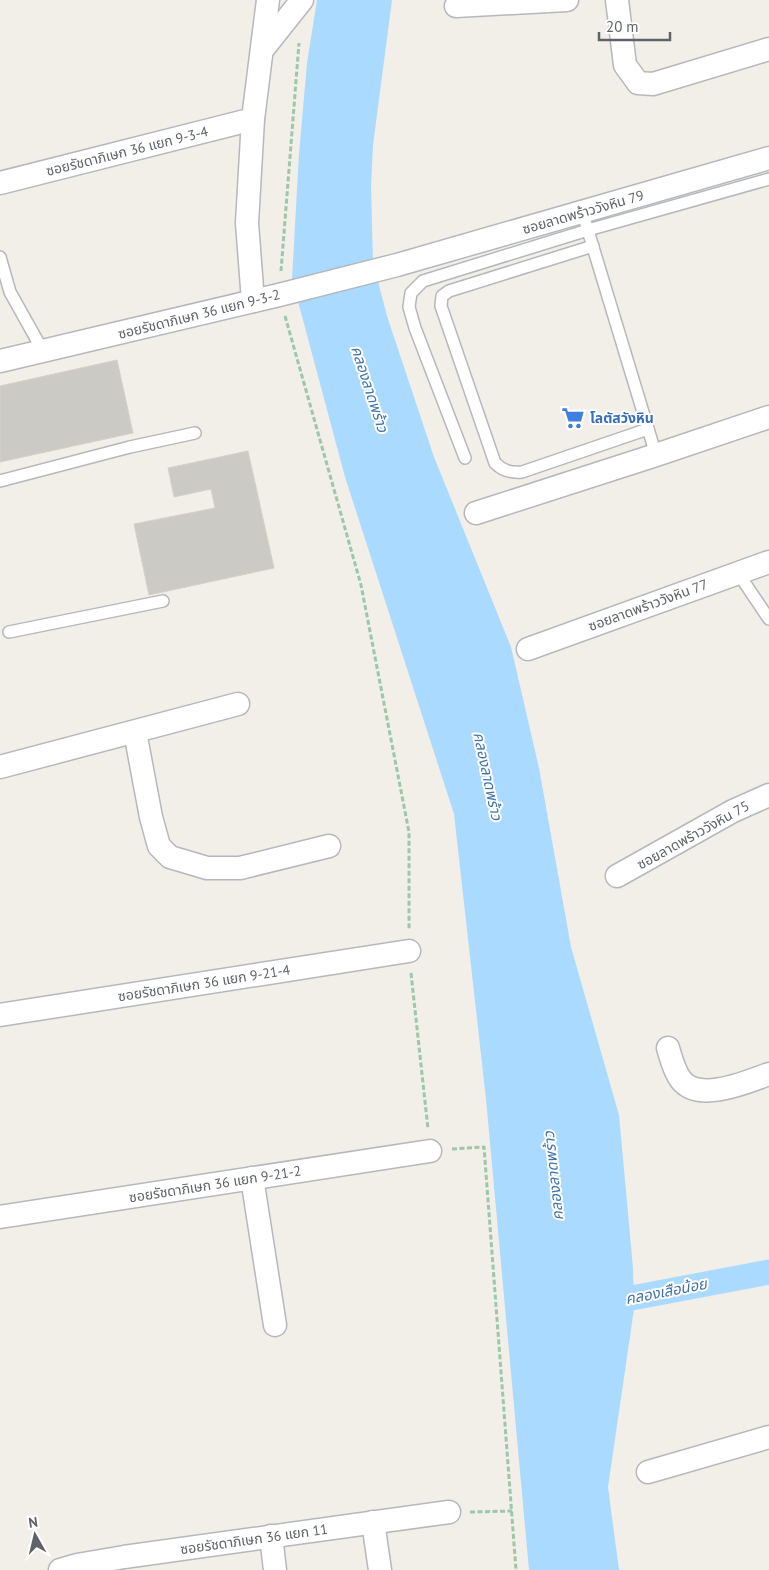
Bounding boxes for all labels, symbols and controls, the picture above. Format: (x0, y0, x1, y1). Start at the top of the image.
scale bar (599, 10, 670, 42)
text: 20 m (606, 17, 639, 36)
street label: ซอยรัชดาภิเษก 36 แยก 9-3-4 (44, 122, 210, 180)
street label: ซอยลาดพร้าววังหิน 79 (520, 186, 646, 238)
street label: ซอยรัชดาภิเษก 36 แยก 9-3-2 (116, 285, 282, 343)
water label: คลองลาดพร้าว (347, 343, 393, 435)
supermarket icon: โลตัสวังหิน (560, 405, 586, 431)
place label: โลตัสวังหิน (590, 409, 654, 427)
street label: ซอยลาดพร้าววังหิน 77 (586, 575, 710, 635)
water label: คลองลาดพร้าว (469, 730, 507, 822)
street label: ซอยลาดพร้าววังหิน 75 (634, 797, 752, 873)
street label: ซอยรัชดาภิเษก 36 แยก 9-21-4 (117, 960, 292, 1006)
water label: คลองลาดพร้าว (539, 1130, 567, 1222)
street label: ซอยรัชดาภิเษก 36 แยก 9-21-2 (128, 1161, 302, 1207)
water label: คลองเสือน้อย (624, 1274, 709, 1308)
north arrow (10, 1510, 60, 1560)
text: N (27, 1513, 39, 1532)
street label: ซอยรัชดาภิเษก 36 แยก 11 (179, 1520, 329, 1558)

